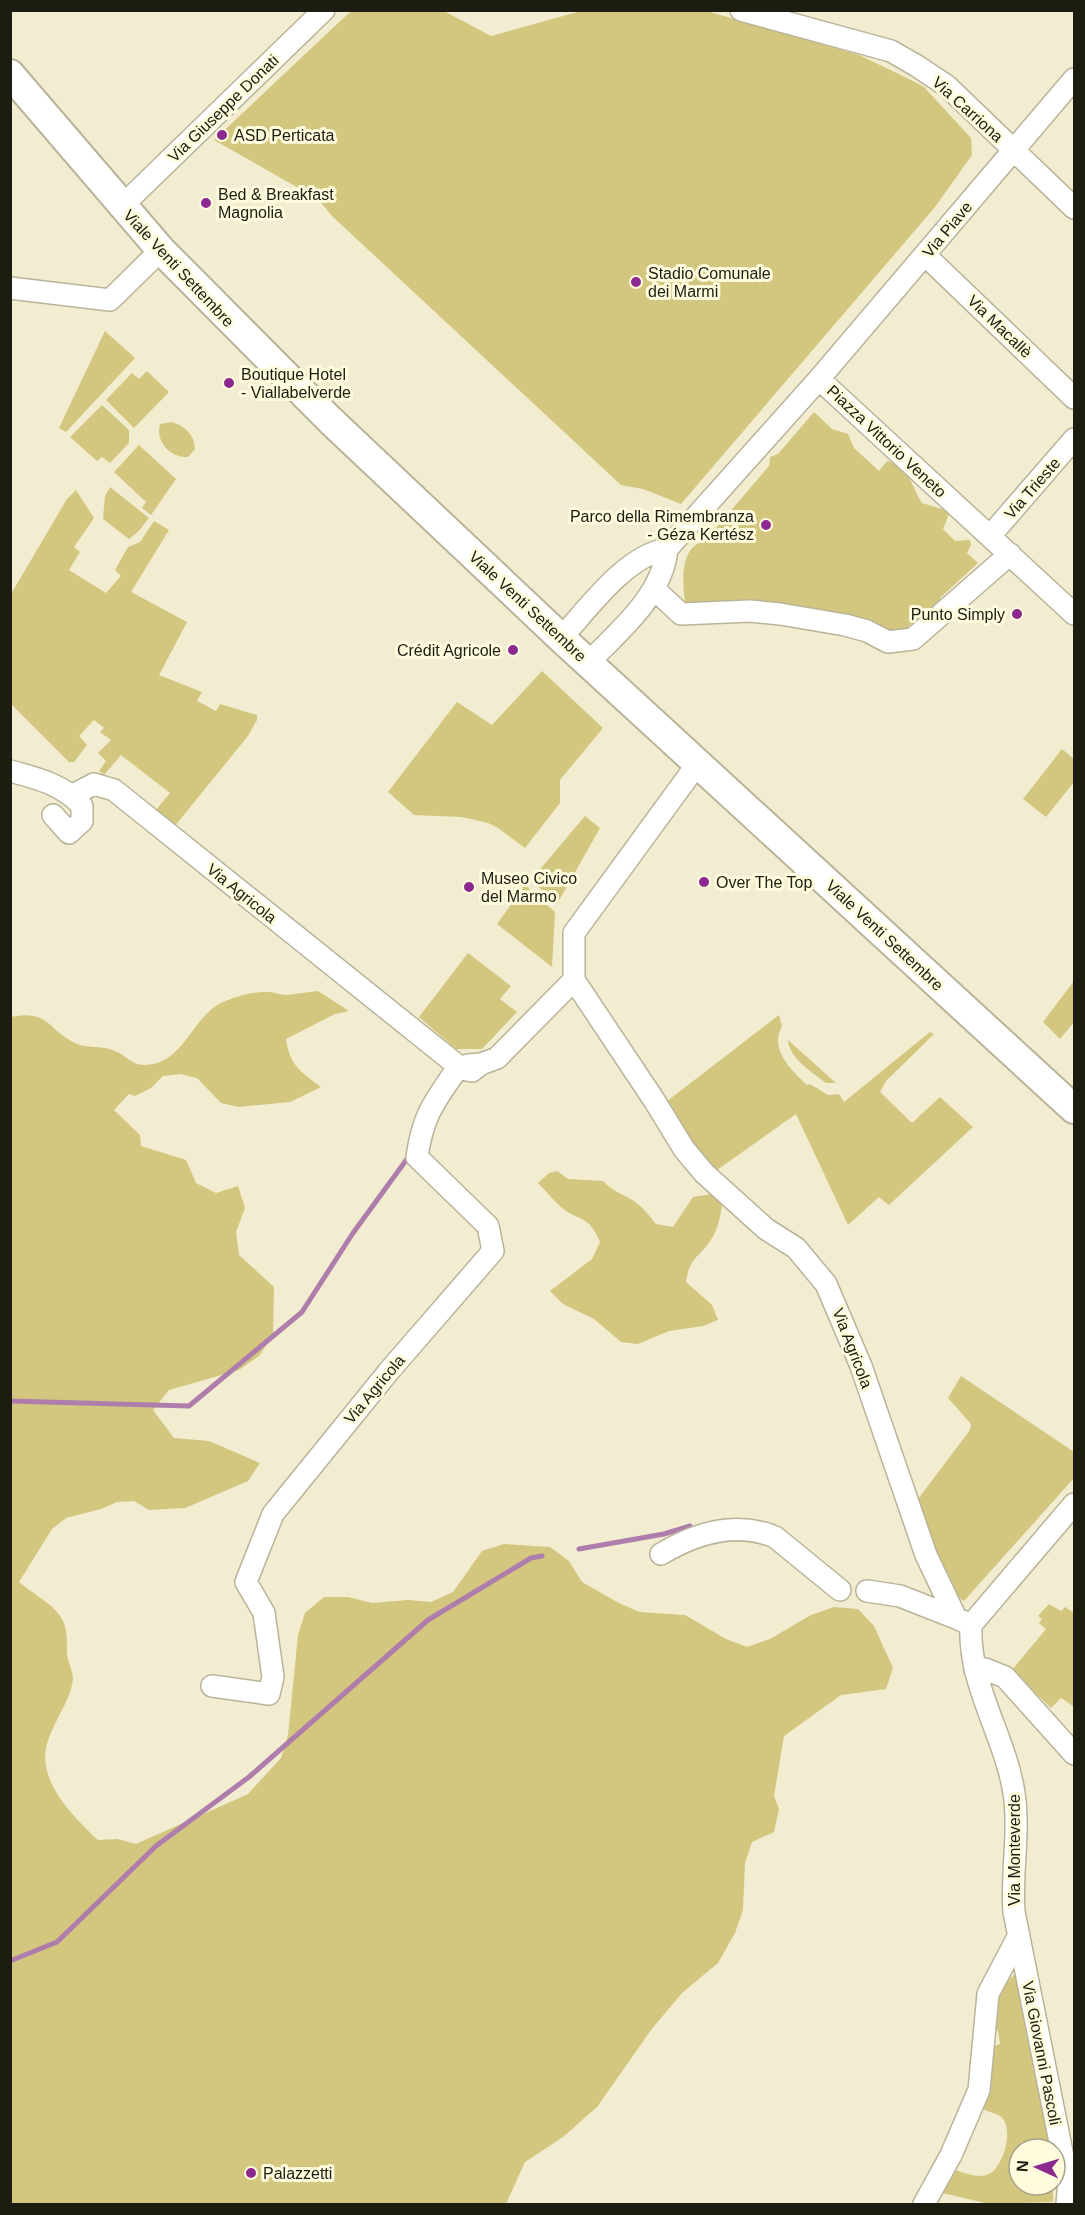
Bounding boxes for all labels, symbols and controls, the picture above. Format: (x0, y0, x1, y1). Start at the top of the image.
street label: Via Giuseppe Donati (165, 51, 282, 165)
street label: Via Carriona (929, 73, 1006, 145)
place label: ASD Perticata (234, 127, 335, 144)
marker: ASD Perticata (215, 128, 229, 142)
place label: Bed & Breakfast Magnolia (218, 186, 334, 221)
marker: Bed & Breakfast Magnolia (199, 196, 213, 210)
street label: Via Piave (919, 198, 976, 261)
street label: Viale Venti Settembre (120, 206, 237, 330)
place label: Stadio Comunale dei Marmi (648, 265, 771, 300)
marker: Stadio Comunale dei Marmi (629, 275, 643, 289)
street label: Via Macallè (964, 292, 1035, 361)
place label: Boutique Hotel - Viallabelverde (241, 366, 351, 401)
marker: Boutique Hotel - Viallabelverde (222, 376, 236, 390)
street label: Piazza Vittorio Veneto (824, 382, 950, 501)
street label: Via Trieste (1001, 454, 1064, 522)
place label: Parco della Rimembranza - Géza Kertész (570, 508, 754, 543)
marker: Parco della Rimembranza - Géza Kertész (759, 518, 773, 532)
street label: Viale Venti Settembre (466, 548, 590, 665)
place label: Punto Simply (911, 606, 1005, 623)
marker: Punto Simply (1010, 607, 1024, 621)
place label: Crédit Agricole (397, 642, 501, 659)
marker: Crédit Agricole (506, 643, 520, 657)
street label: Via Agricola (204, 860, 280, 927)
place label: Museo Civico del Marmo (481, 870, 577, 905)
place label: Over The Top (716, 874, 812, 891)
marker: Over The Top (697, 875, 711, 889)
street label: Viale Venti Settembre (823, 877, 947, 994)
marker: Museo Civico del Marmo (462, 880, 476, 894)
street label: Via Agricola (830, 1306, 876, 1391)
street label: Via Agricola (341, 1352, 408, 1427)
street label: Via Monteverde (1006, 1794, 1023, 1906)
street label: Via Giovanni Pascoli (1019, 1980, 1064, 2127)
north arrow (1007, 2137, 1067, 2197)
text: N (1014, 2160, 1031, 2172)
place label: Palazzetti (263, 2165, 332, 2182)
marker: Palazzetti (244, 2166, 258, 2180)

